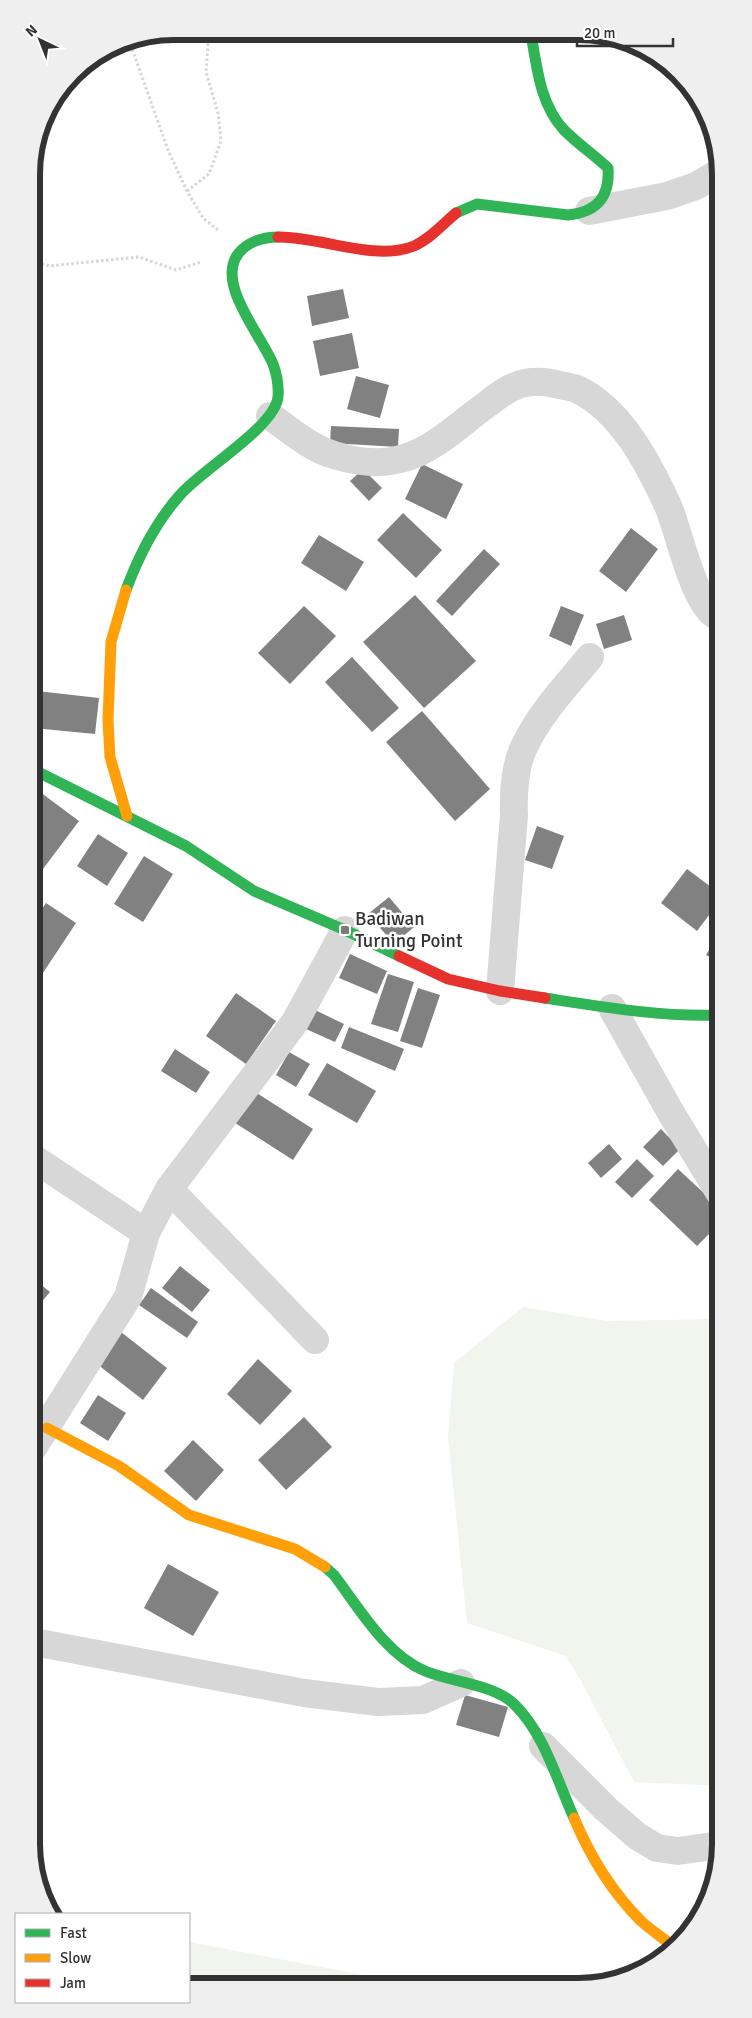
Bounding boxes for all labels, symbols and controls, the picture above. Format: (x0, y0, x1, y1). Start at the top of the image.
north arrow (15, 15, 65, 65)
scale bar (577, 15, 673, 47)
text: N (22, 21, 41, 40)
text: 20 m (584, 24, 615, 42)
place label: Badiwan Turning Point (355, 907, 463, 953)
marker: Badiwan Turning Point (339, 924, 351, 936)
legend (15, 1913, 190, 2003)
text: Fast (60, 1924, 87, 1942)
text: Slow (60, 1949, 91, 1967)
text: Jam (60, 1974, 86, 1992)

